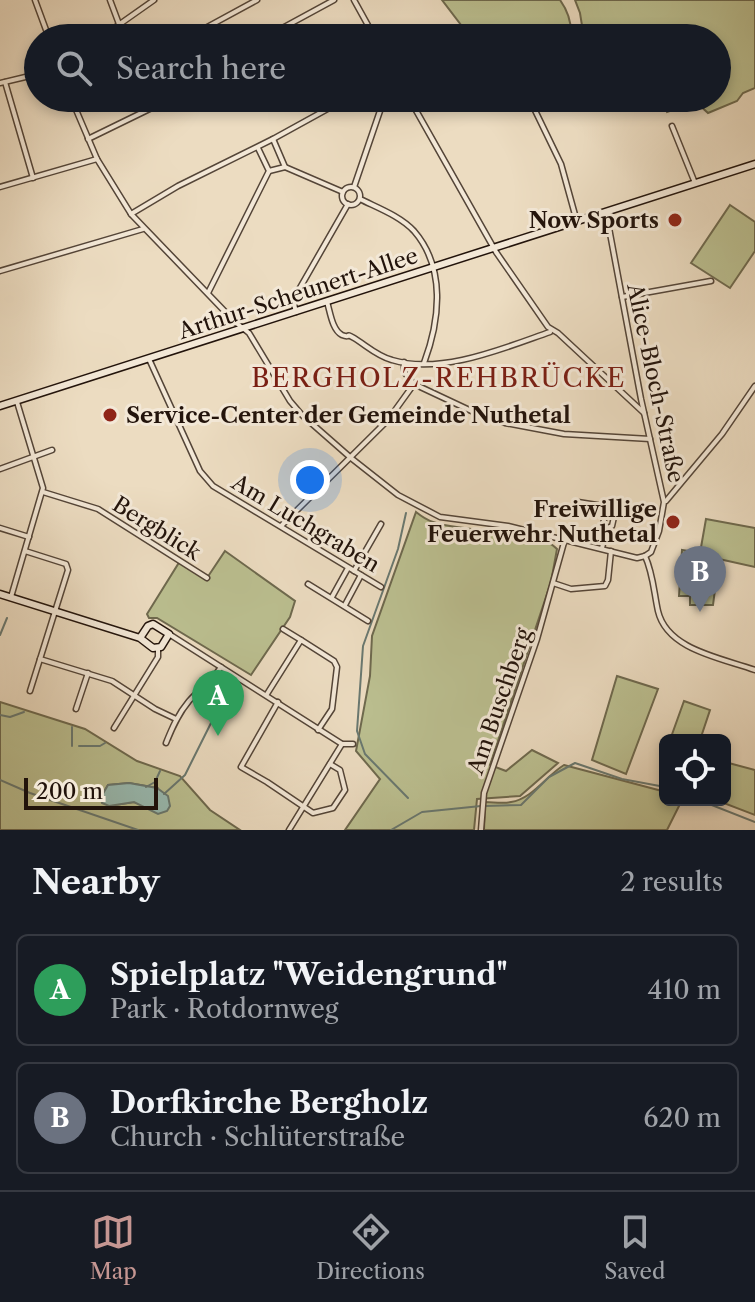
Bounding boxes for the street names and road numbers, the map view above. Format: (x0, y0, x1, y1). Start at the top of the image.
street label: Arthur-Scheunert-Allee (174, 242, 421, 345)
street label: Alice-Bloch-Straße (621, 280, 690, 485)
street label: Am Luchgraben (226, 468, 385, 578)
street label: Bergblick (108, 491, 207, 567)
street label: Am Buschberg (462, 624, 537, 779)

